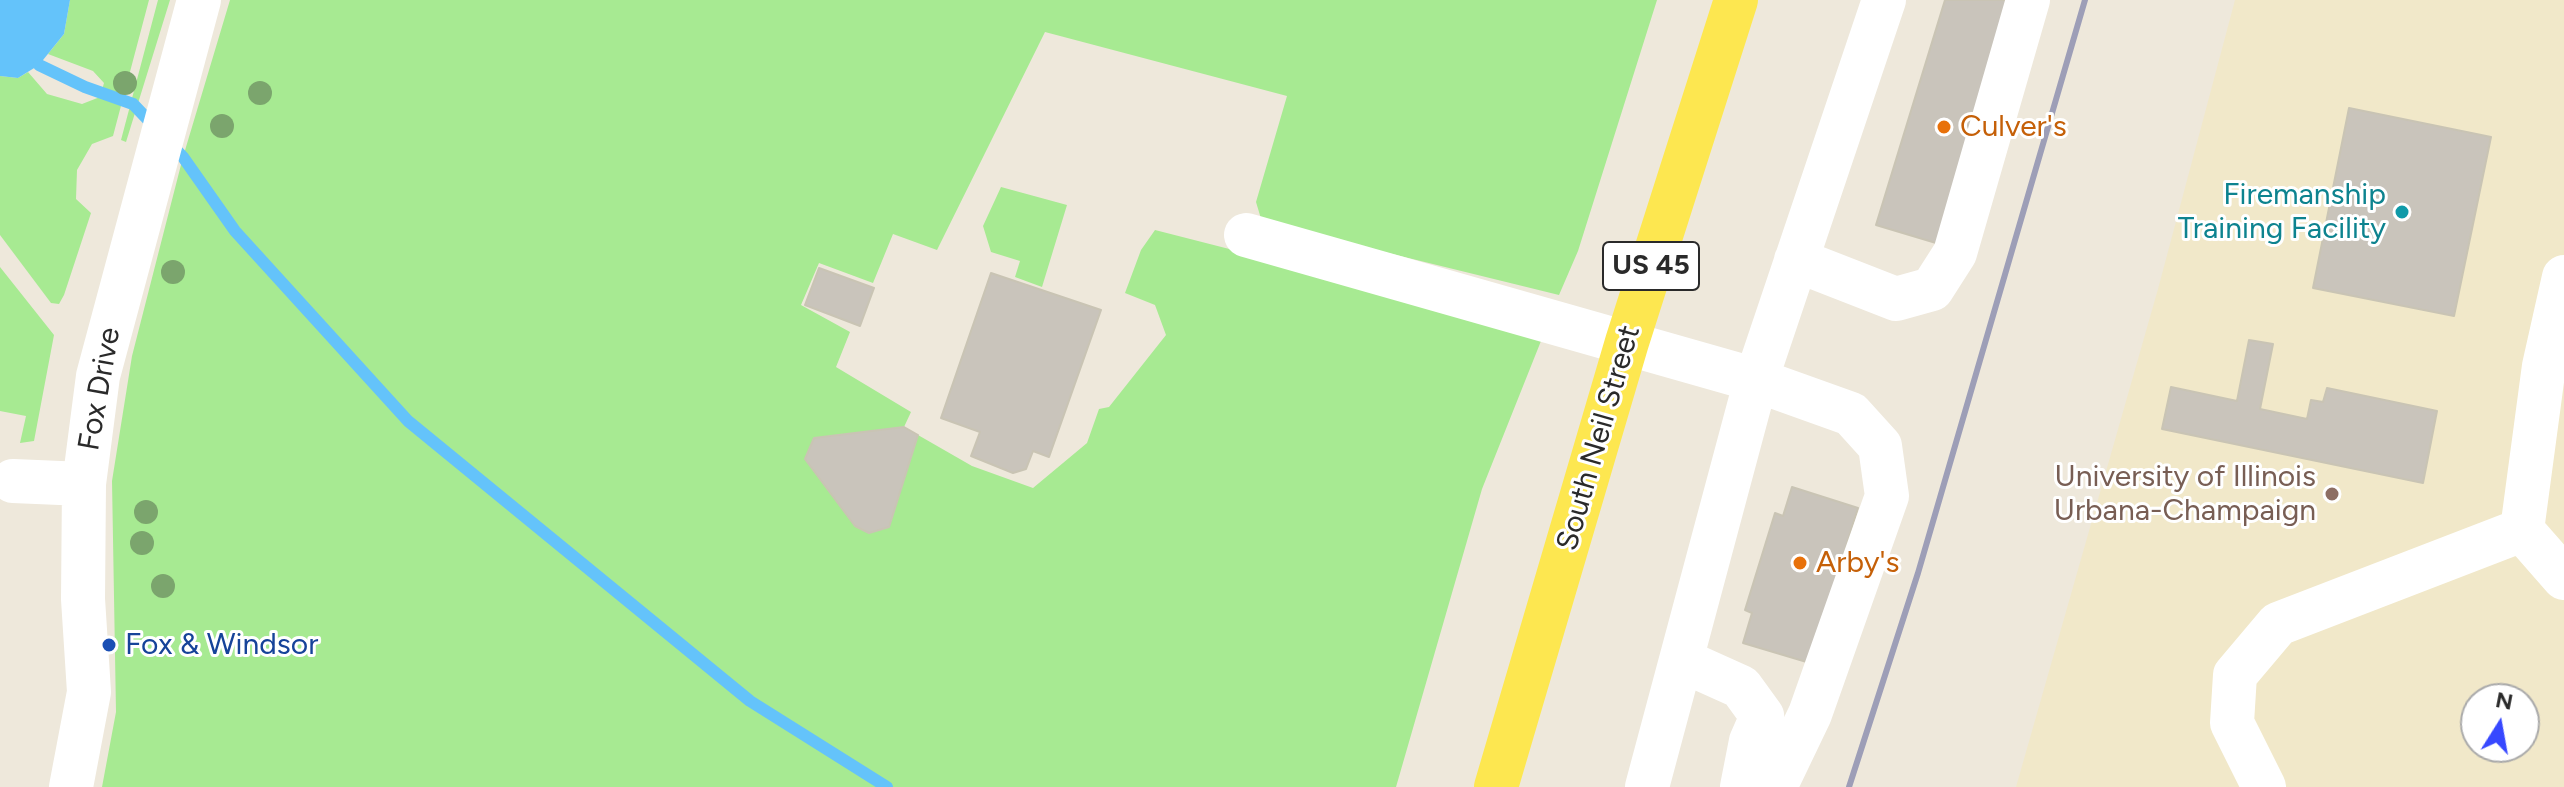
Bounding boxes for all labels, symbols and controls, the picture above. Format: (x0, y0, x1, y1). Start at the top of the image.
place label: Culver's (1960, 109, 2067, 145)
marker: Culver's (1935, 118, 1953, 136)
place label: Firemanship Training Facility (2178, 177, 2386, 248)
marker: Firemanship Training Facility (2393, 203, 2411, 221)
road number: US 45 (1603, 242, 1699, 290)
street label: South Neil Street (1550, 321, 1648, 555)
street label: Fox Drive (71, 325, 129, 453)
place label: University of Illinois Urbana-Champaign (2054, 459, 2316, 530)
marker: University of Illinois Urbana-Champaign (2323, 485, 2341, 503)
place label: Arby's (1816, 545, 1899, 581)
marker: Arby's (1791, 554, 1809, 572)
place label: Fox & Windsor (125, 627, 318, 663)
marker: Fox & Windsor (100, 636, 118, 654)
north arrow (2460, 683, 2540, 763)
text: N (2493, 686, 2515, 716)

